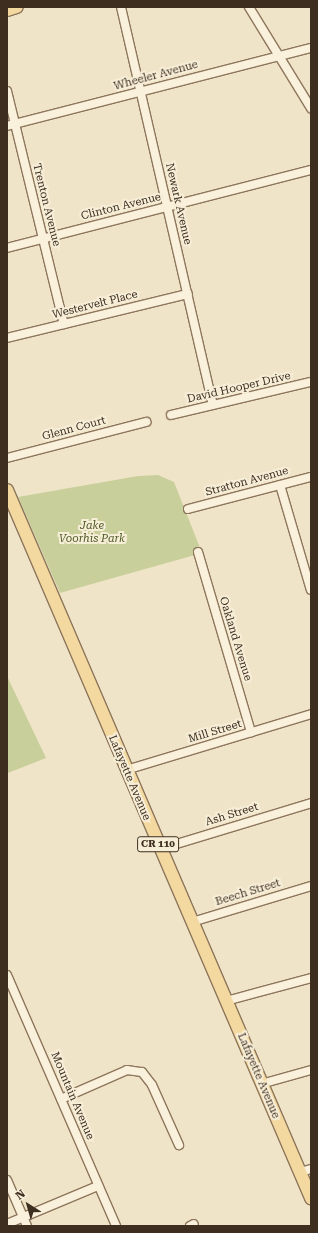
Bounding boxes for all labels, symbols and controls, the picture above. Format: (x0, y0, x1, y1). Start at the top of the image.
street label: Wheeler Avenue (112, 58, 200, 94)
street label: Trenton Avenue (29, 162, 63, 248)
street label: Newark Avenue (162, 162, 194, 246)
street label: Clinton Avenue (80, 191, 162, 223)
street label: Westervelt Place (51, 288, 139, 322)
street label: David Hooper Drive (186, 370, 292, 406)
street label: Glenn Court (41, 414, 107, 444)
street label: Stratton Avenue (204, 465, 290, 499)
park label: Jake Voorhis Park (59, 520, 125, 546)
street label: Oakland Avenue (216, 595, 254, 683)
street label: Mill Street (187, 718, 243, 746)
street label: Lafayette Avenue (105, 733, 153, 823)
street label: Ash Street (204, 801, 260, 829)
road number: CR 110 (137, 836, 179, 852)
street label: Beech Street (214, 877, 282, 909)
street label: Lafayette Avenue (234, 1031, 282, 1121)
street label: Mountain Avenue (48, 1050, 96, 1142)
north arrow (8, 1185, 48, 1225)
text: N (13, 1187, 28, 1203)

